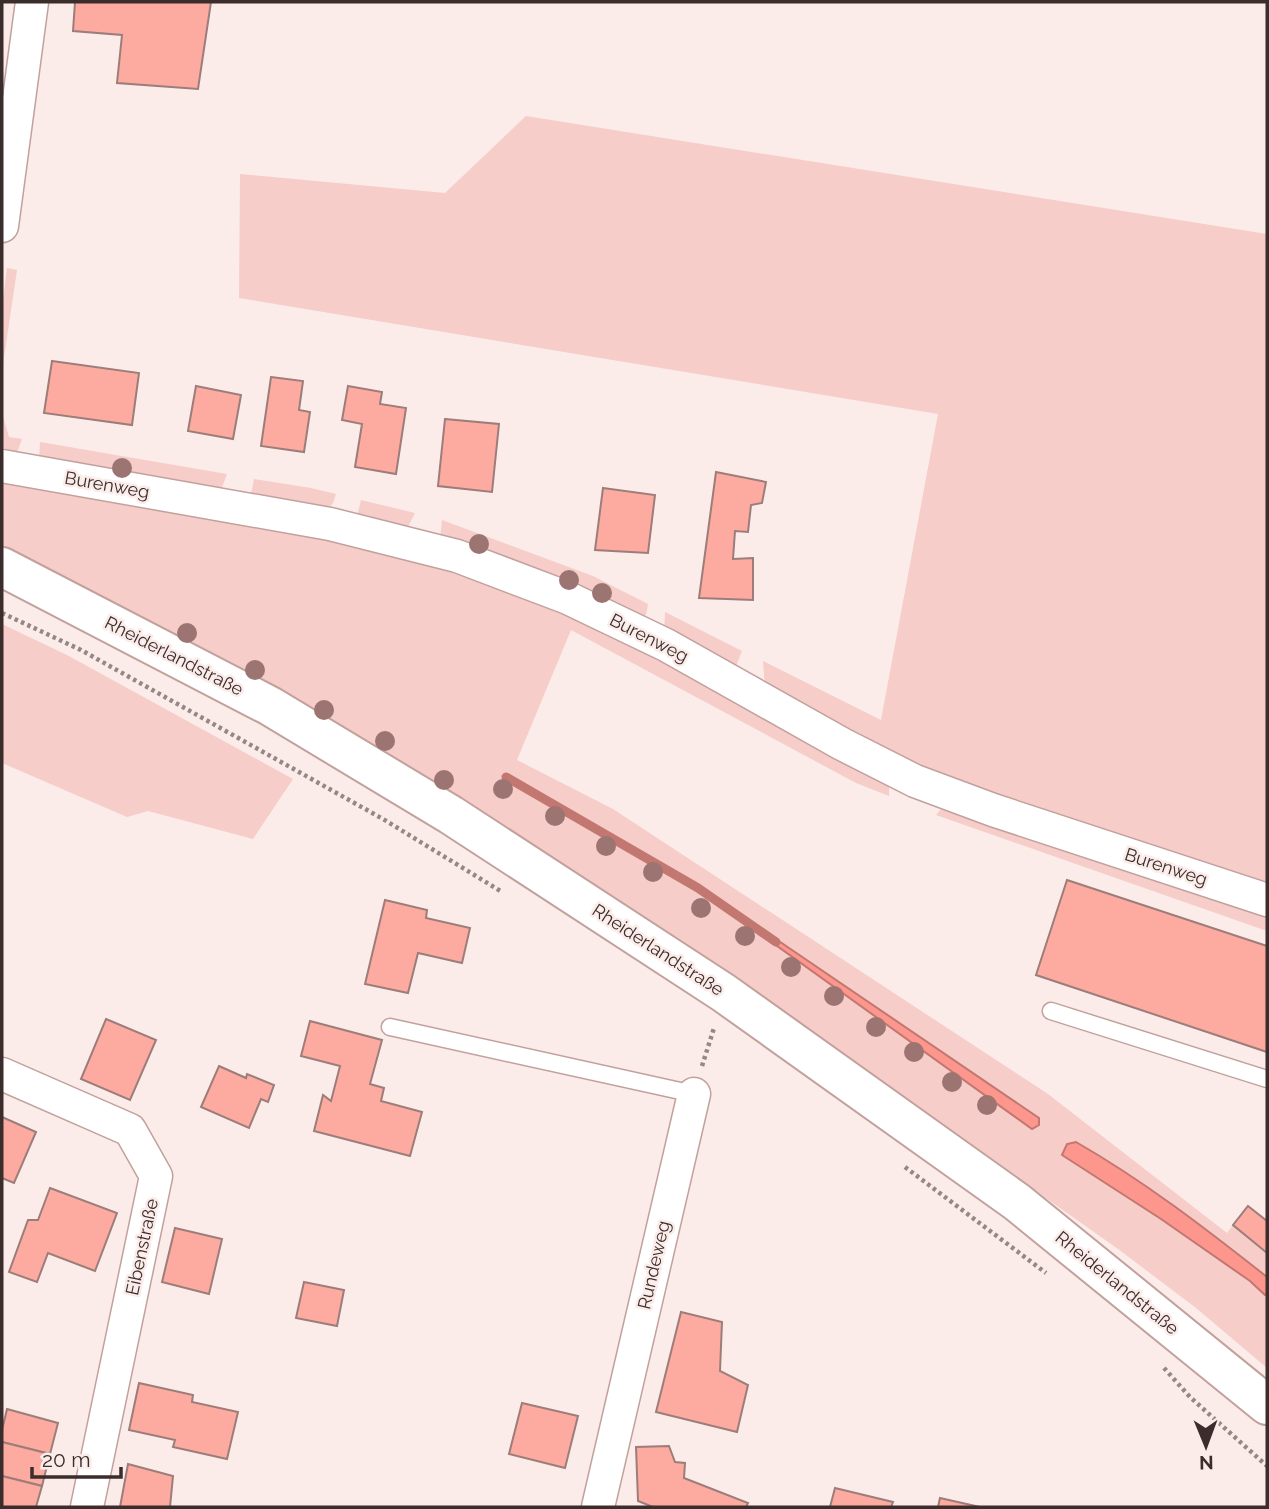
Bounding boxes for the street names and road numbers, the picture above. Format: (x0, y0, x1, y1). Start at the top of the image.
street label: Burenweg (63, 467, 151, 502)
street label: Burenweg (606, 609, 692, 666)
street label: Rheiderlandstraße (102, 612, 247, 700)
street label: Burenweg (1122, 843, 1210, 890)
street label: Rheiderlandstraße (589, 899, 728, 1000)
street label: Eibenstraße (121, 1196, 162, 1297)
street label: Rundeweg (633, 1219, 674, 1311)
street label: Rheiderlandstraße (1051, 1226, 1183, 1339)

